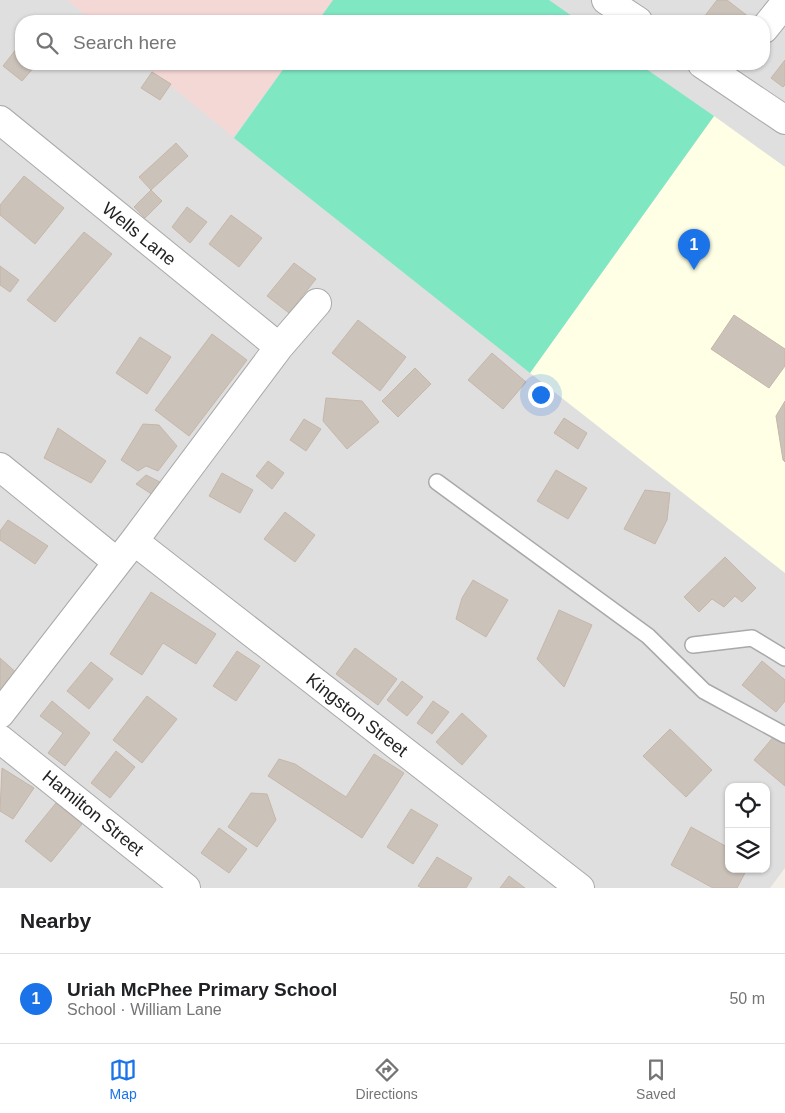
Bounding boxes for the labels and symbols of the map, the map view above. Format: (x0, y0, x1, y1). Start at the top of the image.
street label: Wells Lane (98, 198, 180, 270)
pin: 1 (678, 229, 710, 270)
your location (528, 382, 554, 408)
street label: Kingston Street (302, 669, 412, 761)
street label: Hamilton Street (38, 766, 148, 860)

